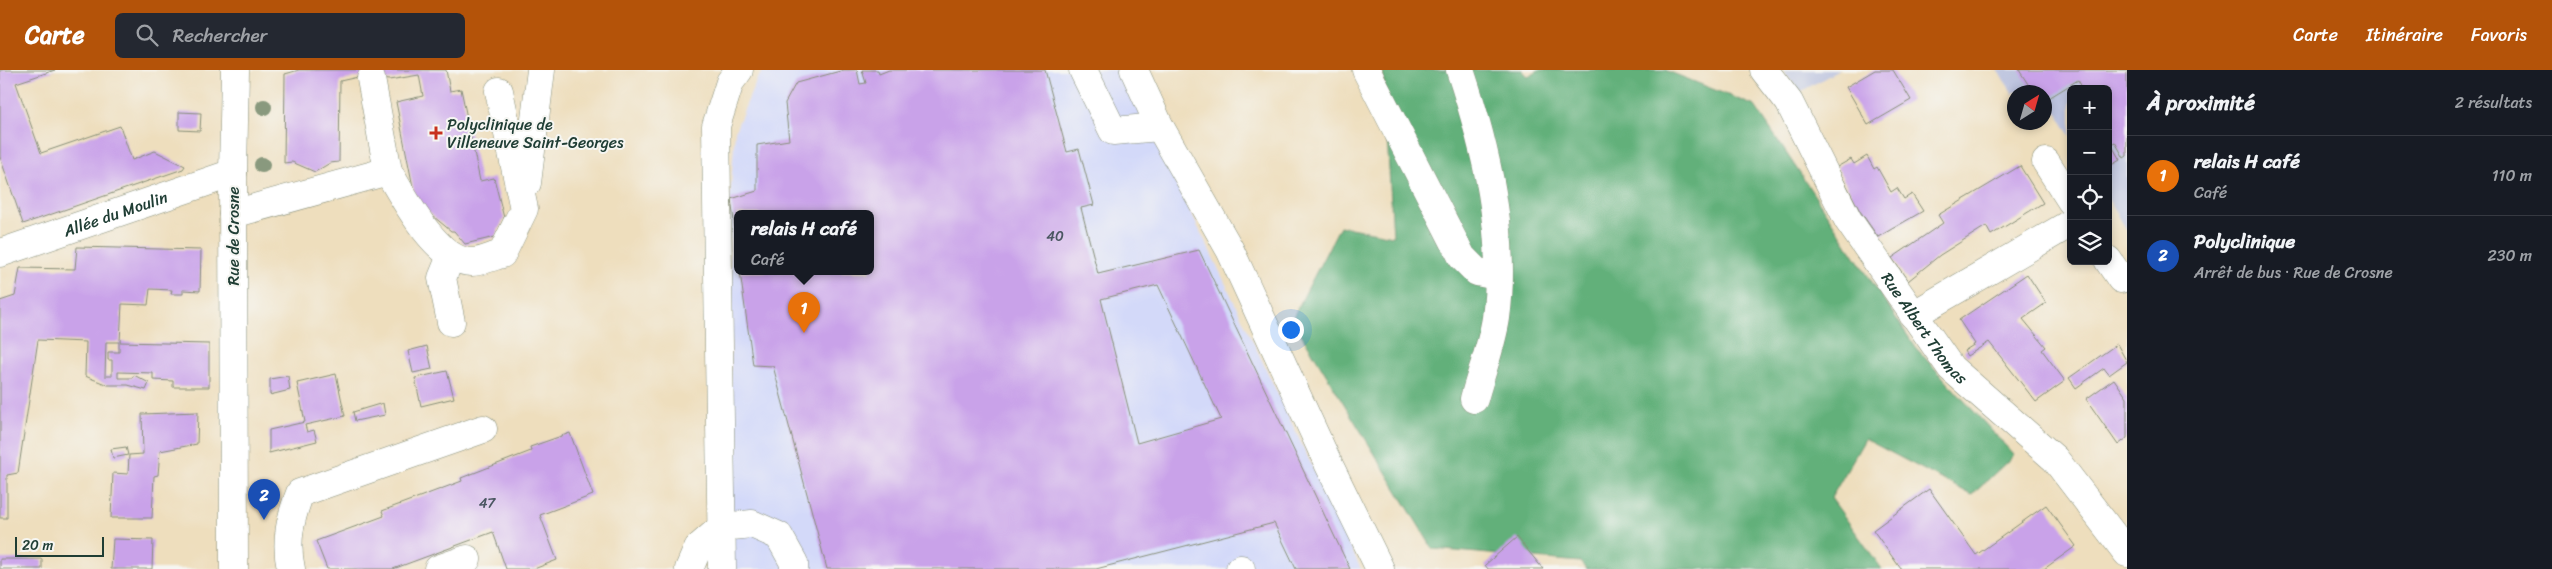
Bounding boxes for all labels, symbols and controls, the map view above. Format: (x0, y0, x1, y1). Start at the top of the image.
search box (115, 13, 465, 58)
text: Carte (25, 14, 85, 56)
text: Rechercher (173, 19, 267, 52)
text: Carte (2293, 19, 2338, 51)
text: Itinéraire (2366, 19, 2443, 51)
text: Favoris (2471, 19, 2527, 51)
icon: search (133, 21, 161, 49)
text: À proximité (2147, 84, 2255, 122)
north arrow (2007, 85, 2052, 130)
map controls (2067, 85, 2112, 265)
button: + (2067, 85, 2112, 130)
text: 2 résultats (2455, 88, 2532, 117)
place label: Polyclinique de Villeneuve Saint-Georges (447, 110, 624, 157)
marker: Polyclinique de Villeneuve Saint-Georges (429, 126, 443, 140)
button: − (2067, 130, 2112, 175)
text: relais H café (2194, 145, 2300, 178)
text: 1 (2160, 161, 2166, 190)
text: 110 m (2492, 161, 2532, 190)
button: locate (2067, 175, 2112, 220)
text: Café (2194, 178, 2227, 207)
street label: Allée du Moulin (58, 182, 172, 245)
street label: Rue de Crosne (219, 186, 248, 286)
popup (734, 210, 874, 275)
text: relais H café (751, 212, 857, 245)
button: layers (2067, 220, 2112, 265)
house number: 40 (1046, 224, 1064, 249)
text: Polyclinique (2194, 225, 2295, 258)
text: 2 (2158, 241, 2168, 270)
text: 230 m (2487, 241, 2532, 270)
text: Café (751, 245, 784, 274)
text: Arrêt de bus · Rue de Crosne (2194, 258, 2393, 287)
street label: Rue Albert Thomas (1874, 266, 1975, 392)
pin: 1 (788, 292, 820, 333)
your location (1278, 317, 1304, 343)
pin: 2 (248, 479, 280, 520)
house number: 47 (479, 491, 496, 516)
text: 20 m (22, 533, 53, 558)
scale bar (15, 534, 104, 557)

